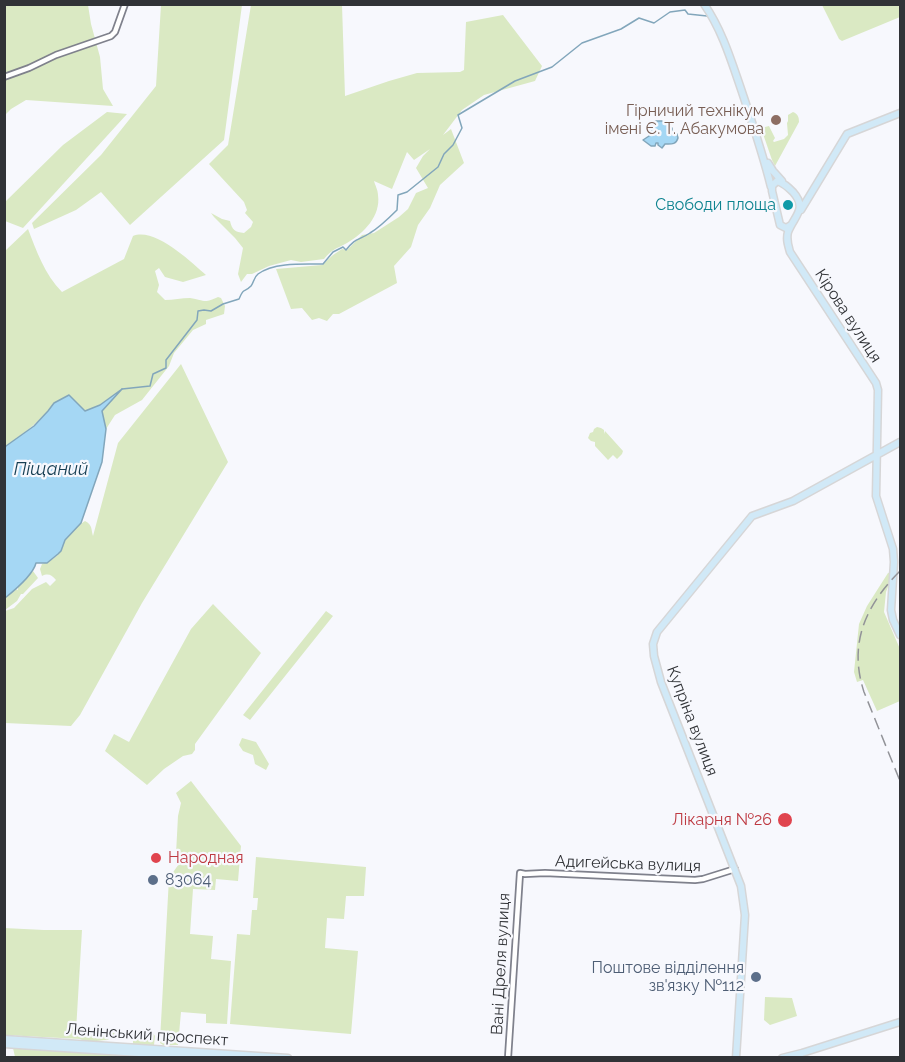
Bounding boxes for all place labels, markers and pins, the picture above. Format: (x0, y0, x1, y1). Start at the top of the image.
place label: Гірничий технікум імені Є. Т. Абакумова (605, 101, 764, 139)
marker: Гірничий технікум імені Є. Т. Абакумова (769, 113, 783, 127)
place label: Свободи площа (655, 195, 776, 215)
marker: Свободи площа (781, 198, 795, 212)
place label: Лікарня №26 (672, 810, 772, 830)
marker: Лікарня №26 (776, 811, 794, 829)
place label: Народная (168, 848, 243, 868)
marker: Народная (149, 851, 163, 865)
place label: 83064 (165, 870, 211, 890)
marker: 83064 (146, 873, 160, 887)
place label: Поштове відділення зв'язку №112 (592, 958, 744, 996)
marker: Поштове відділення зв'язку №112 (749, 970, 763, 984)

